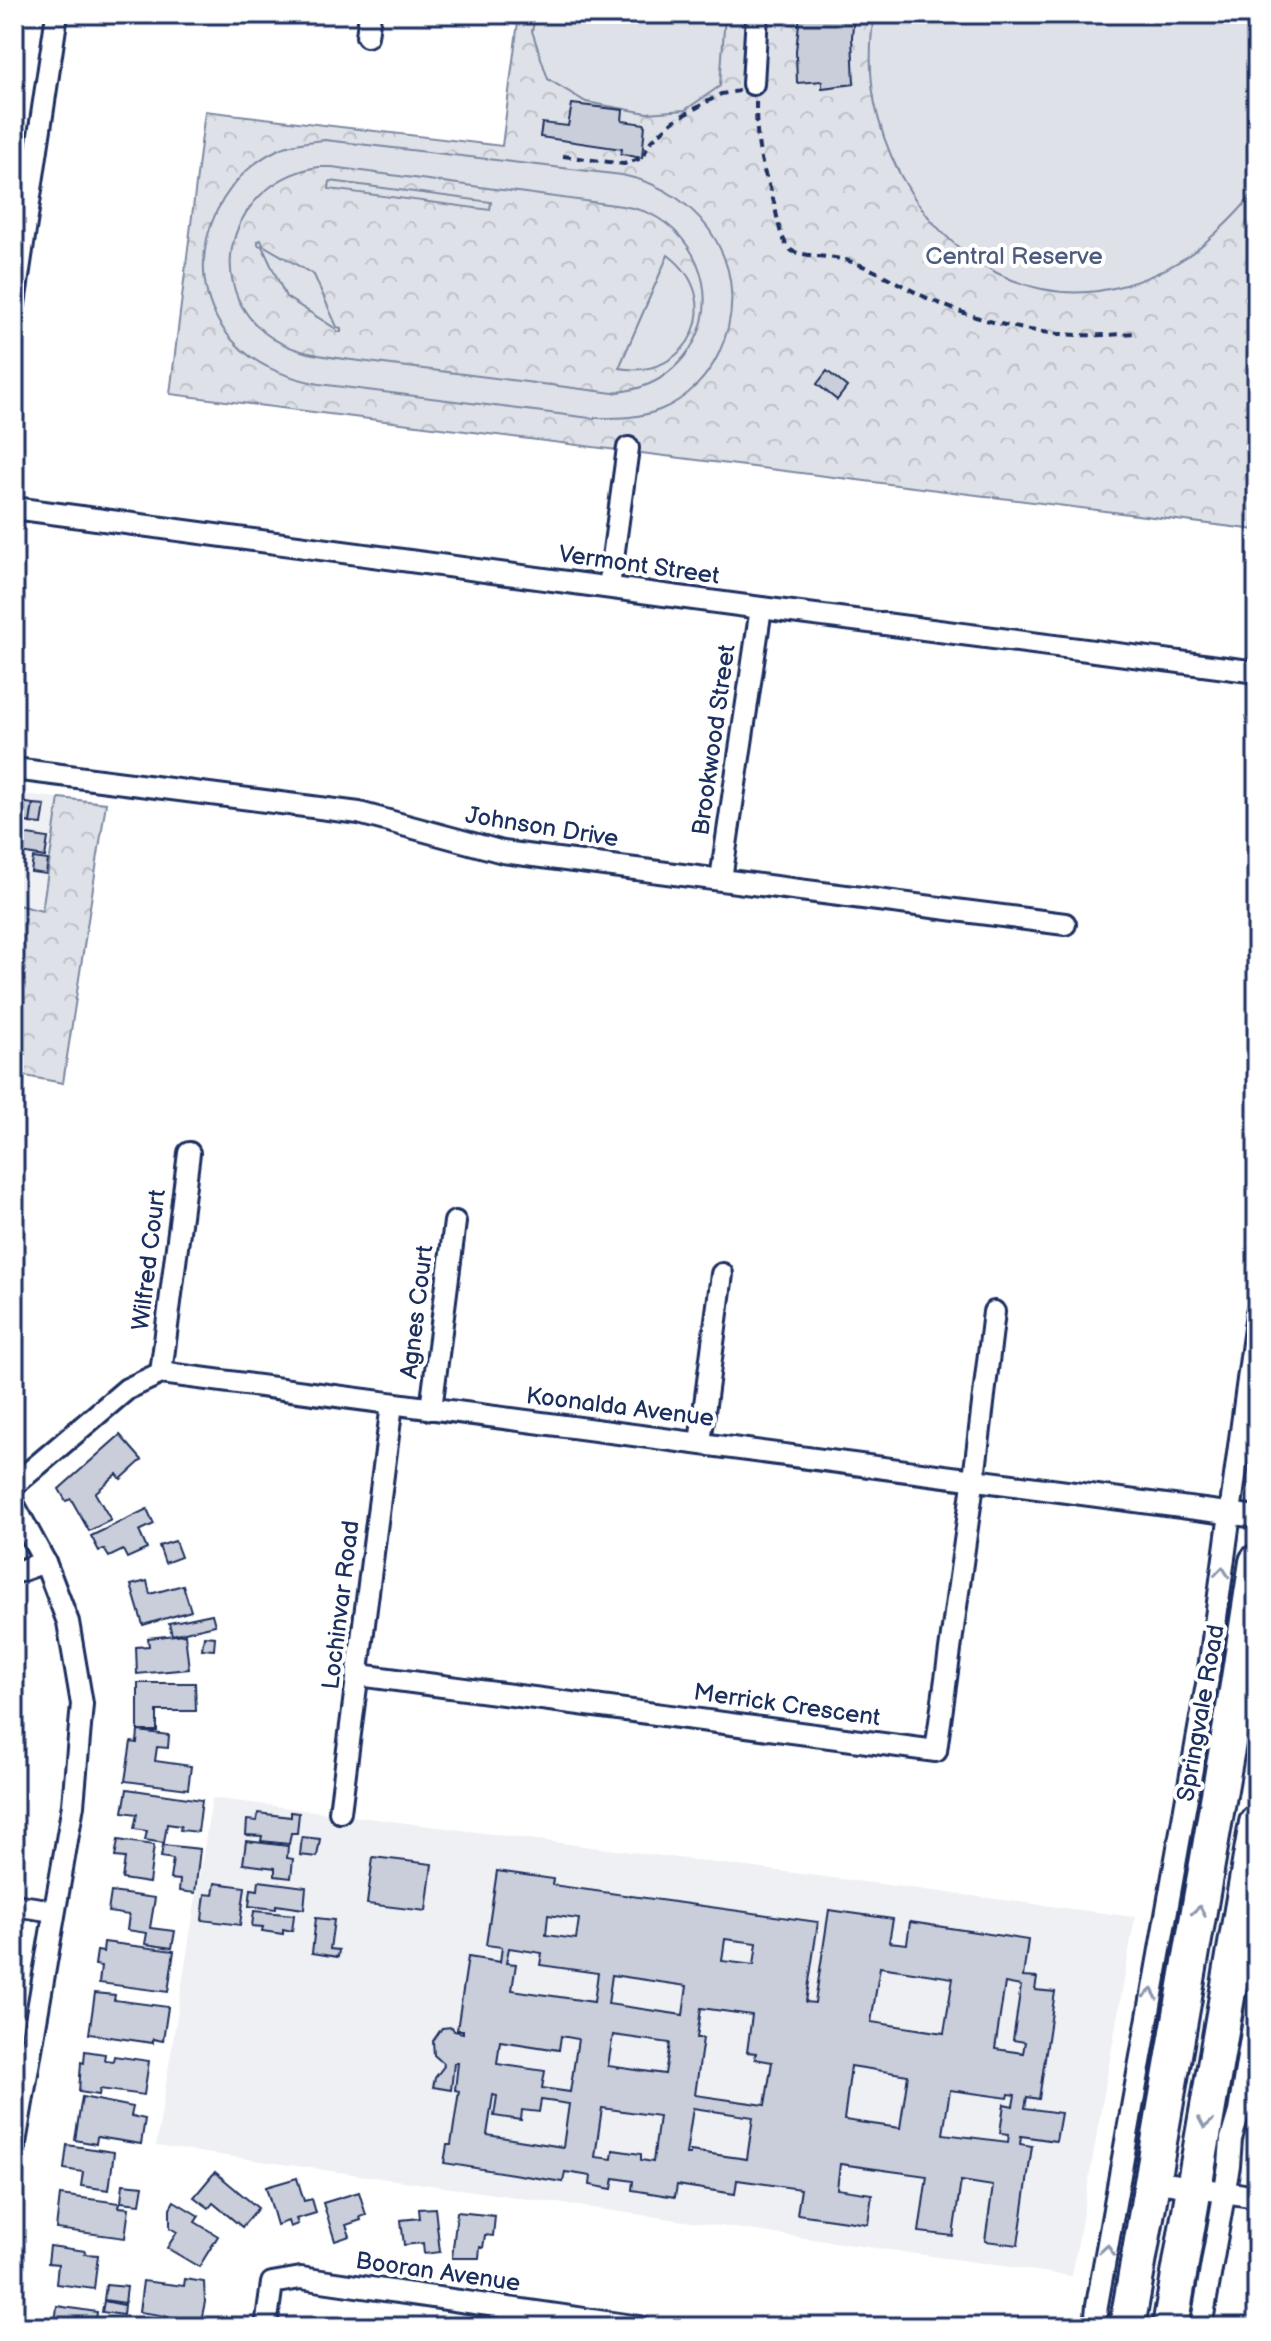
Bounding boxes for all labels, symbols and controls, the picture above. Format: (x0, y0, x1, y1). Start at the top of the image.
park label: Central Reserve (925, 242, 1103, 271)
street label: Vermont Street (557, 539, 722, 591)
street label: Brookwood Street (686, 642, 742, 837)
street label: Johnson Drive (463, 801, 621, 853)
street label: Wilfred Court (126, 1187, 172, 1332)
street label: Agnes Court (394, 1243, 440, 1380)
street label: Koonalda Avenue (524, 1381, 716, 1433)
street label: Lochinvar Road (316, 1519, 366, 1691)
one-way arrow (1214, 1565, 1231, 1578)
street label: Springvale Road (1171, 1622, 1231, 1804)
street label: Merrick Crescent (692, 1678, 883, 1733)
one-way arrow (1189, 1904, 1206, 1917)
one-way arrow (1142, 1987, 1159, 2001)
one-way arrow (1197, 2116, 1214, 2130)
one-way arrow (1097, 2243, 1114, 2257)
street label: Booran Avenue (354, 2246, 522, 2298)

